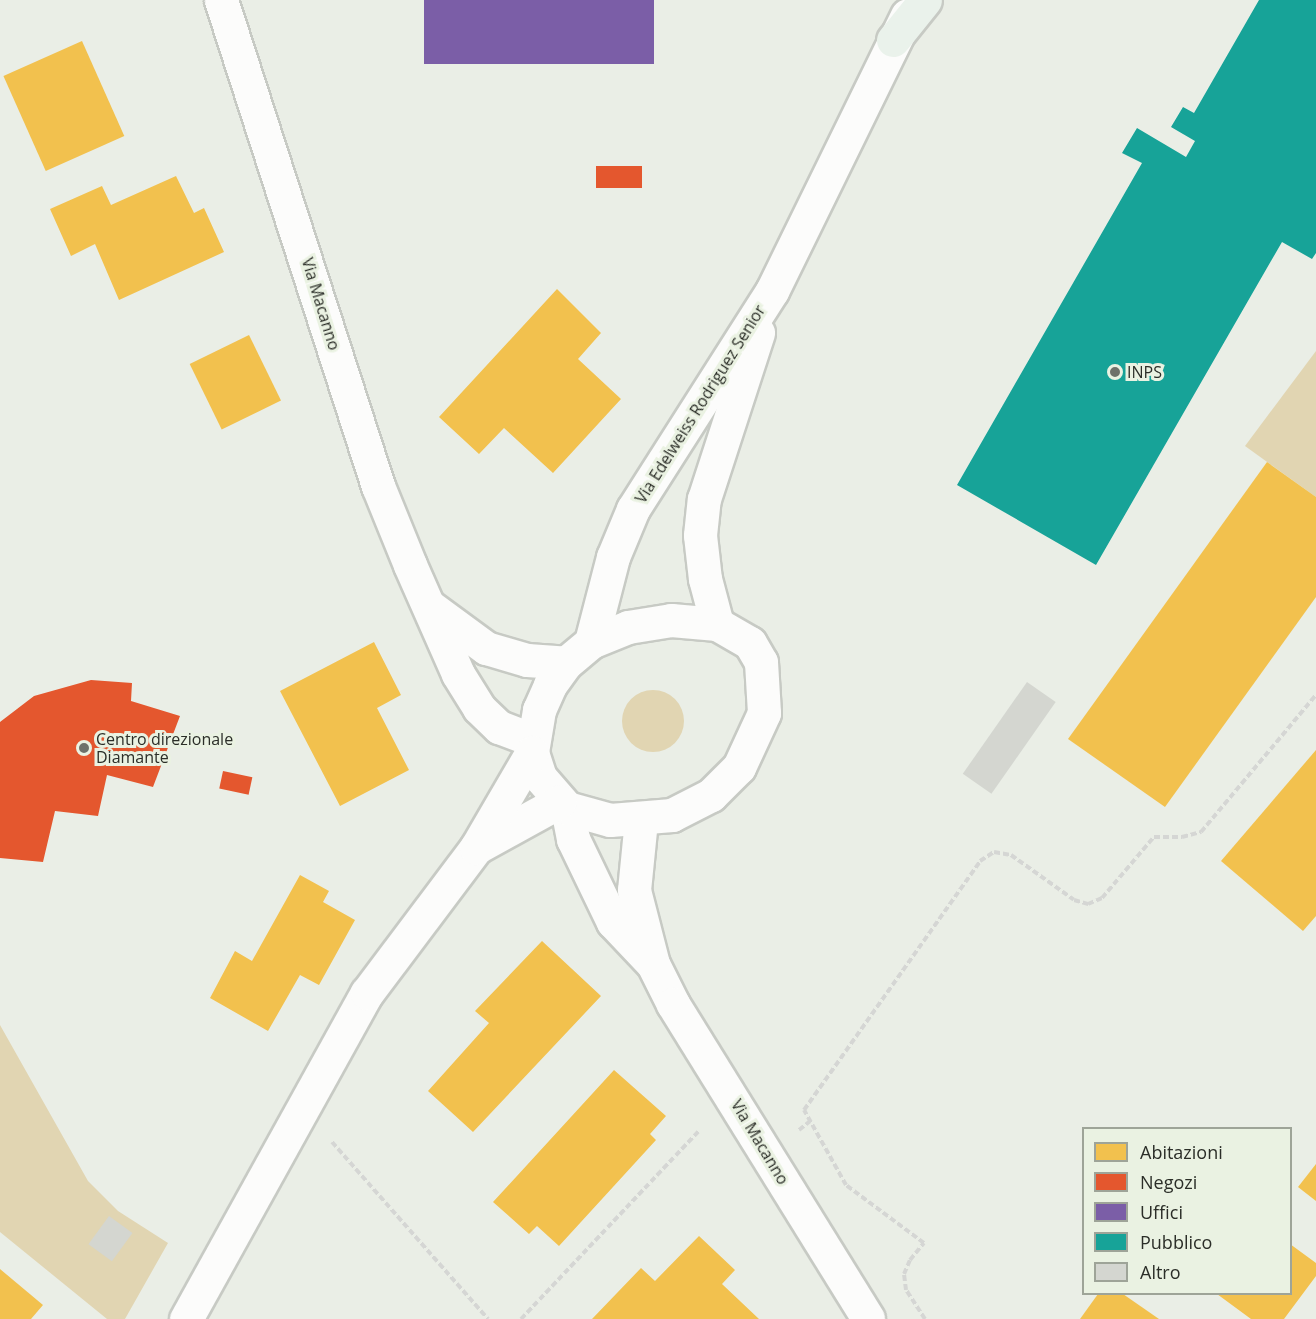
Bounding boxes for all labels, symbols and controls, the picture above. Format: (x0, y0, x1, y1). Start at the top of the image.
street label: Via Macanno (298, 255, 344, 353)
street label: Via Edelweiss Rodriguez Senior (631, 301, 769, 507)
place label: INPS (1127, 362, 1162, 382)
marker: INPS (1108, 365, 1122, 379)
place label: Centro direzionale Diamante (96, 729, 233, 767)
marker: Centro direzionale Diamante (77, 741, 91, 755)
street label: Via Macanno (727, 1096, 793, 1188)
legend (1082, 1127, 1292, 1295)
text: Abitazioni (1140, 1140, 1223, 1164)
text: Negozi (1140, 1170, 1197, 1194)
text: Uffici (1140, 1200, 1183, 1224)
text: Pubblico (1140, 1230, 1212, 1254)
text: Altro (1140, 1260, 1181, 1284)

